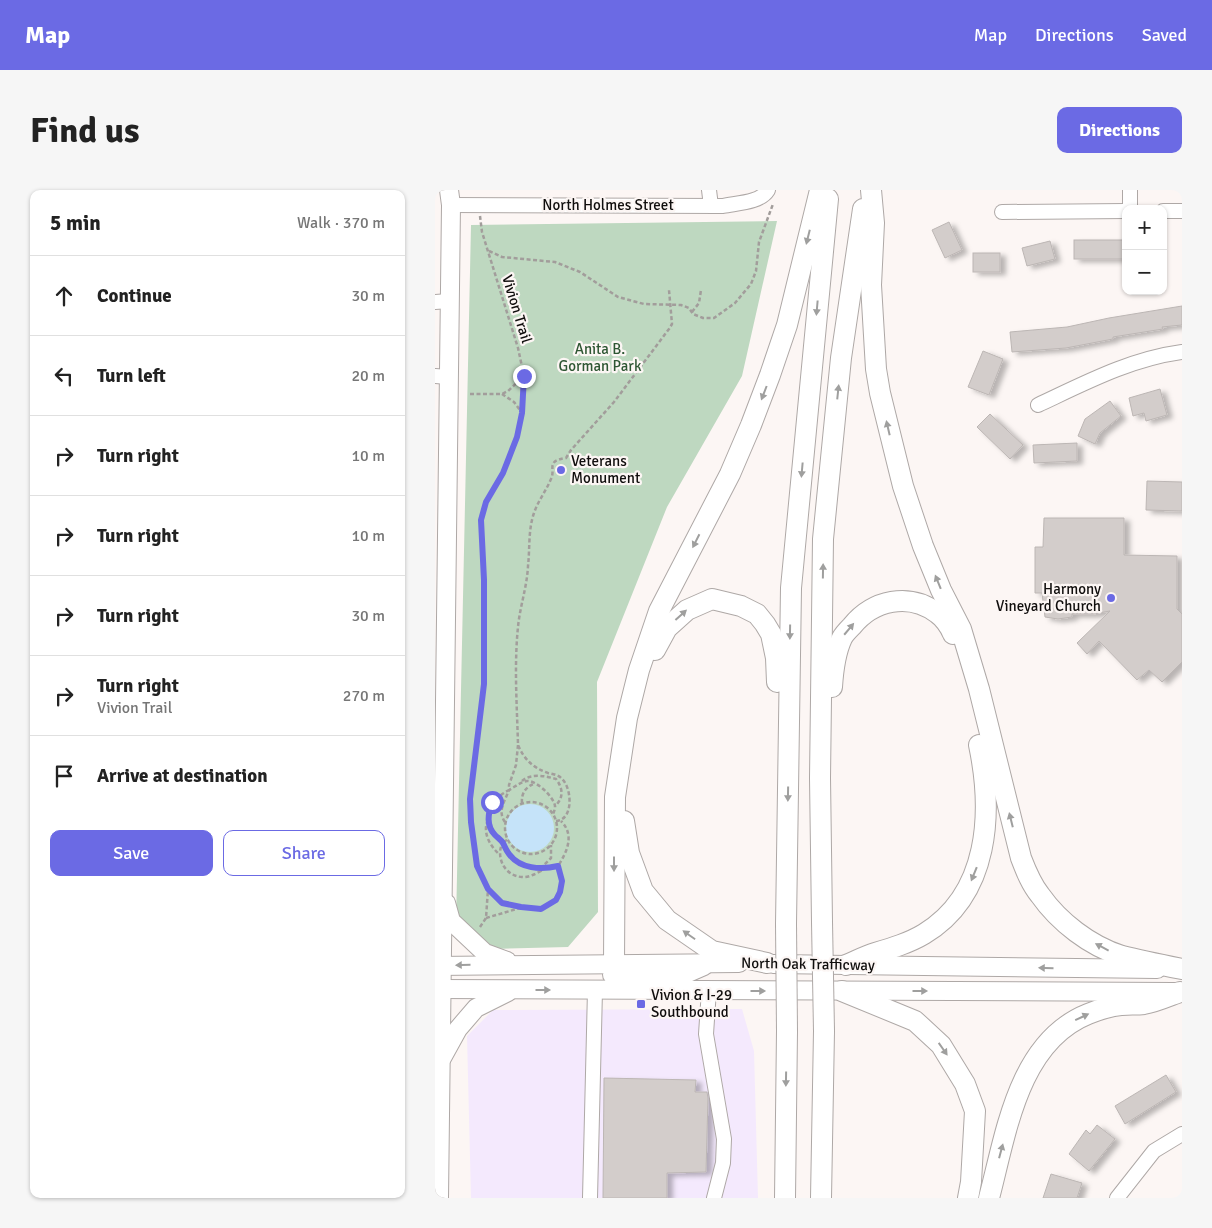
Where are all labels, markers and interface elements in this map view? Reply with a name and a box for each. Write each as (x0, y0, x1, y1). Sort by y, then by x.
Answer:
text: Map (25, 20, 70, 50)
text: Map (974, 24, 1007, 46)
text: Directions (1035, 24, 1114, 46)
text: Saved (1142, 24, 1187, 46)
button: Directions (1057, 107, 1182, 153)
text: Find us (30, 109, 140, 152)
street label: North Holmes Street (542, 196, 674, 214)
map controls (1122, 205, 1167, 295)
button: + (1122, 205, 1167, 250)
text: 5 min (50, 210, 101, 236)
text: Walk · 370 m (297, 213, 385, 233)
one-way arrow (804, 230, 812, 245)
button: − (1122, 250, 1167, 295)
street label: Vivion Trail (498, 273, 536, 345)
icon: ahead (50, 282, 78, 310)
text: Continue (97, 284, 172, 308)
text: 30 m (351, 286, 385, 306)
one-way arrow (813, 300, 821, 316)
park label: Anita B. Gorman Park (559, 340, 642, 375)
icon: left (50, 362, 78, 390)
text: Turn left (97, 364, 166, 388)
route end (513, 365, 536, 388)
text: 20 m (351, 366, 385, 386)
one-way arrow (834, 384, 842, 400)
one-way arrow (759, 386, 767, 401)
one-way arrow (884, 420, 892, 435)
icon: right (50, 442, 78, 470)
text: Turn right (97, 444, 179, 468)
text: 10 m (351, 446, 385, 466)
place label: Veterans Monument (571, 452, 640, 487)
one-way arrow (798, 462, 806, 478)
marker: Veterans Monument (555, 464, 567, 476)
icon: right (50, 522, 78, 550)
text: Turn right (97, 524, 179, 548)
text: 10 m (351, 526, 385, 546)
one-way arrow (692, 534, 700, 548)
one-way arrow (819, 563, 827, 579)
one-way arrow (934, 574, 942, 589)
place label: Harmony Vineyard Church (996, 580, 1101, 615)
marker: Harmony Vineyard Church (1105, 592, 1117, 604)
icon: right (50, 602, 78, 630)
text: Turn right (97, 604, 179, 628)
text: 30 m (351, 606, 385, 626)
one-way arrow (674, 610, 687, 621)
one-way arrow (844, 623, 855, 636)
one-way arrow (786, 624, 794, 640)
text: Turn right (97, 674, 179, 698)
icon: right (50, 682, 78, 710)
text: 270 m (343, 686, 385, 706)
text: Vivion Trail (97, 698, 172, 718)
icon: arrive (50, 762, 78, 790)
text: Arrive at destination (97, 764, 268, 788)
one-way arrow (784, 787, 792, 803)
route start (481, 791, 504, 814)
one-way arrow (1007, 813, 1015, 828)
button: Save (50, 830, 213, 876)
button: Share (223, 830, 385, 876)
one-way arrow (610, 856, 618, 872)
one-way arrow (970, 867, 978, 881)
one-way arrow (682, 930, 696, 940)
one-way arrow (1094, 943, 1109, 951)
street label: North Oak Trafficway (741, 954, 875, 974)
one-way arrow (455, 961, 471, 969)
one-way arrow (1038, 964, 1054, 972)
one-way arrow (535, 986, 551, 994)
place label: Vivion & I-29 Southbound (651, 986, 732, 1021)
one-way arrow (750, 987, 766, 995)
one-way arrow (912, 987, 928, 995)
marker: Vivion & I-29 Southbound (635, 998, 647, 1010)
one-way arrow (1075, 1012, 1089, 1020)
one-way arrow (938, 1043, 948, 1056)
one-way arrow (782, 1072, 790, 1088)
one-way arrow (998, 1143, 1006, 1158)

